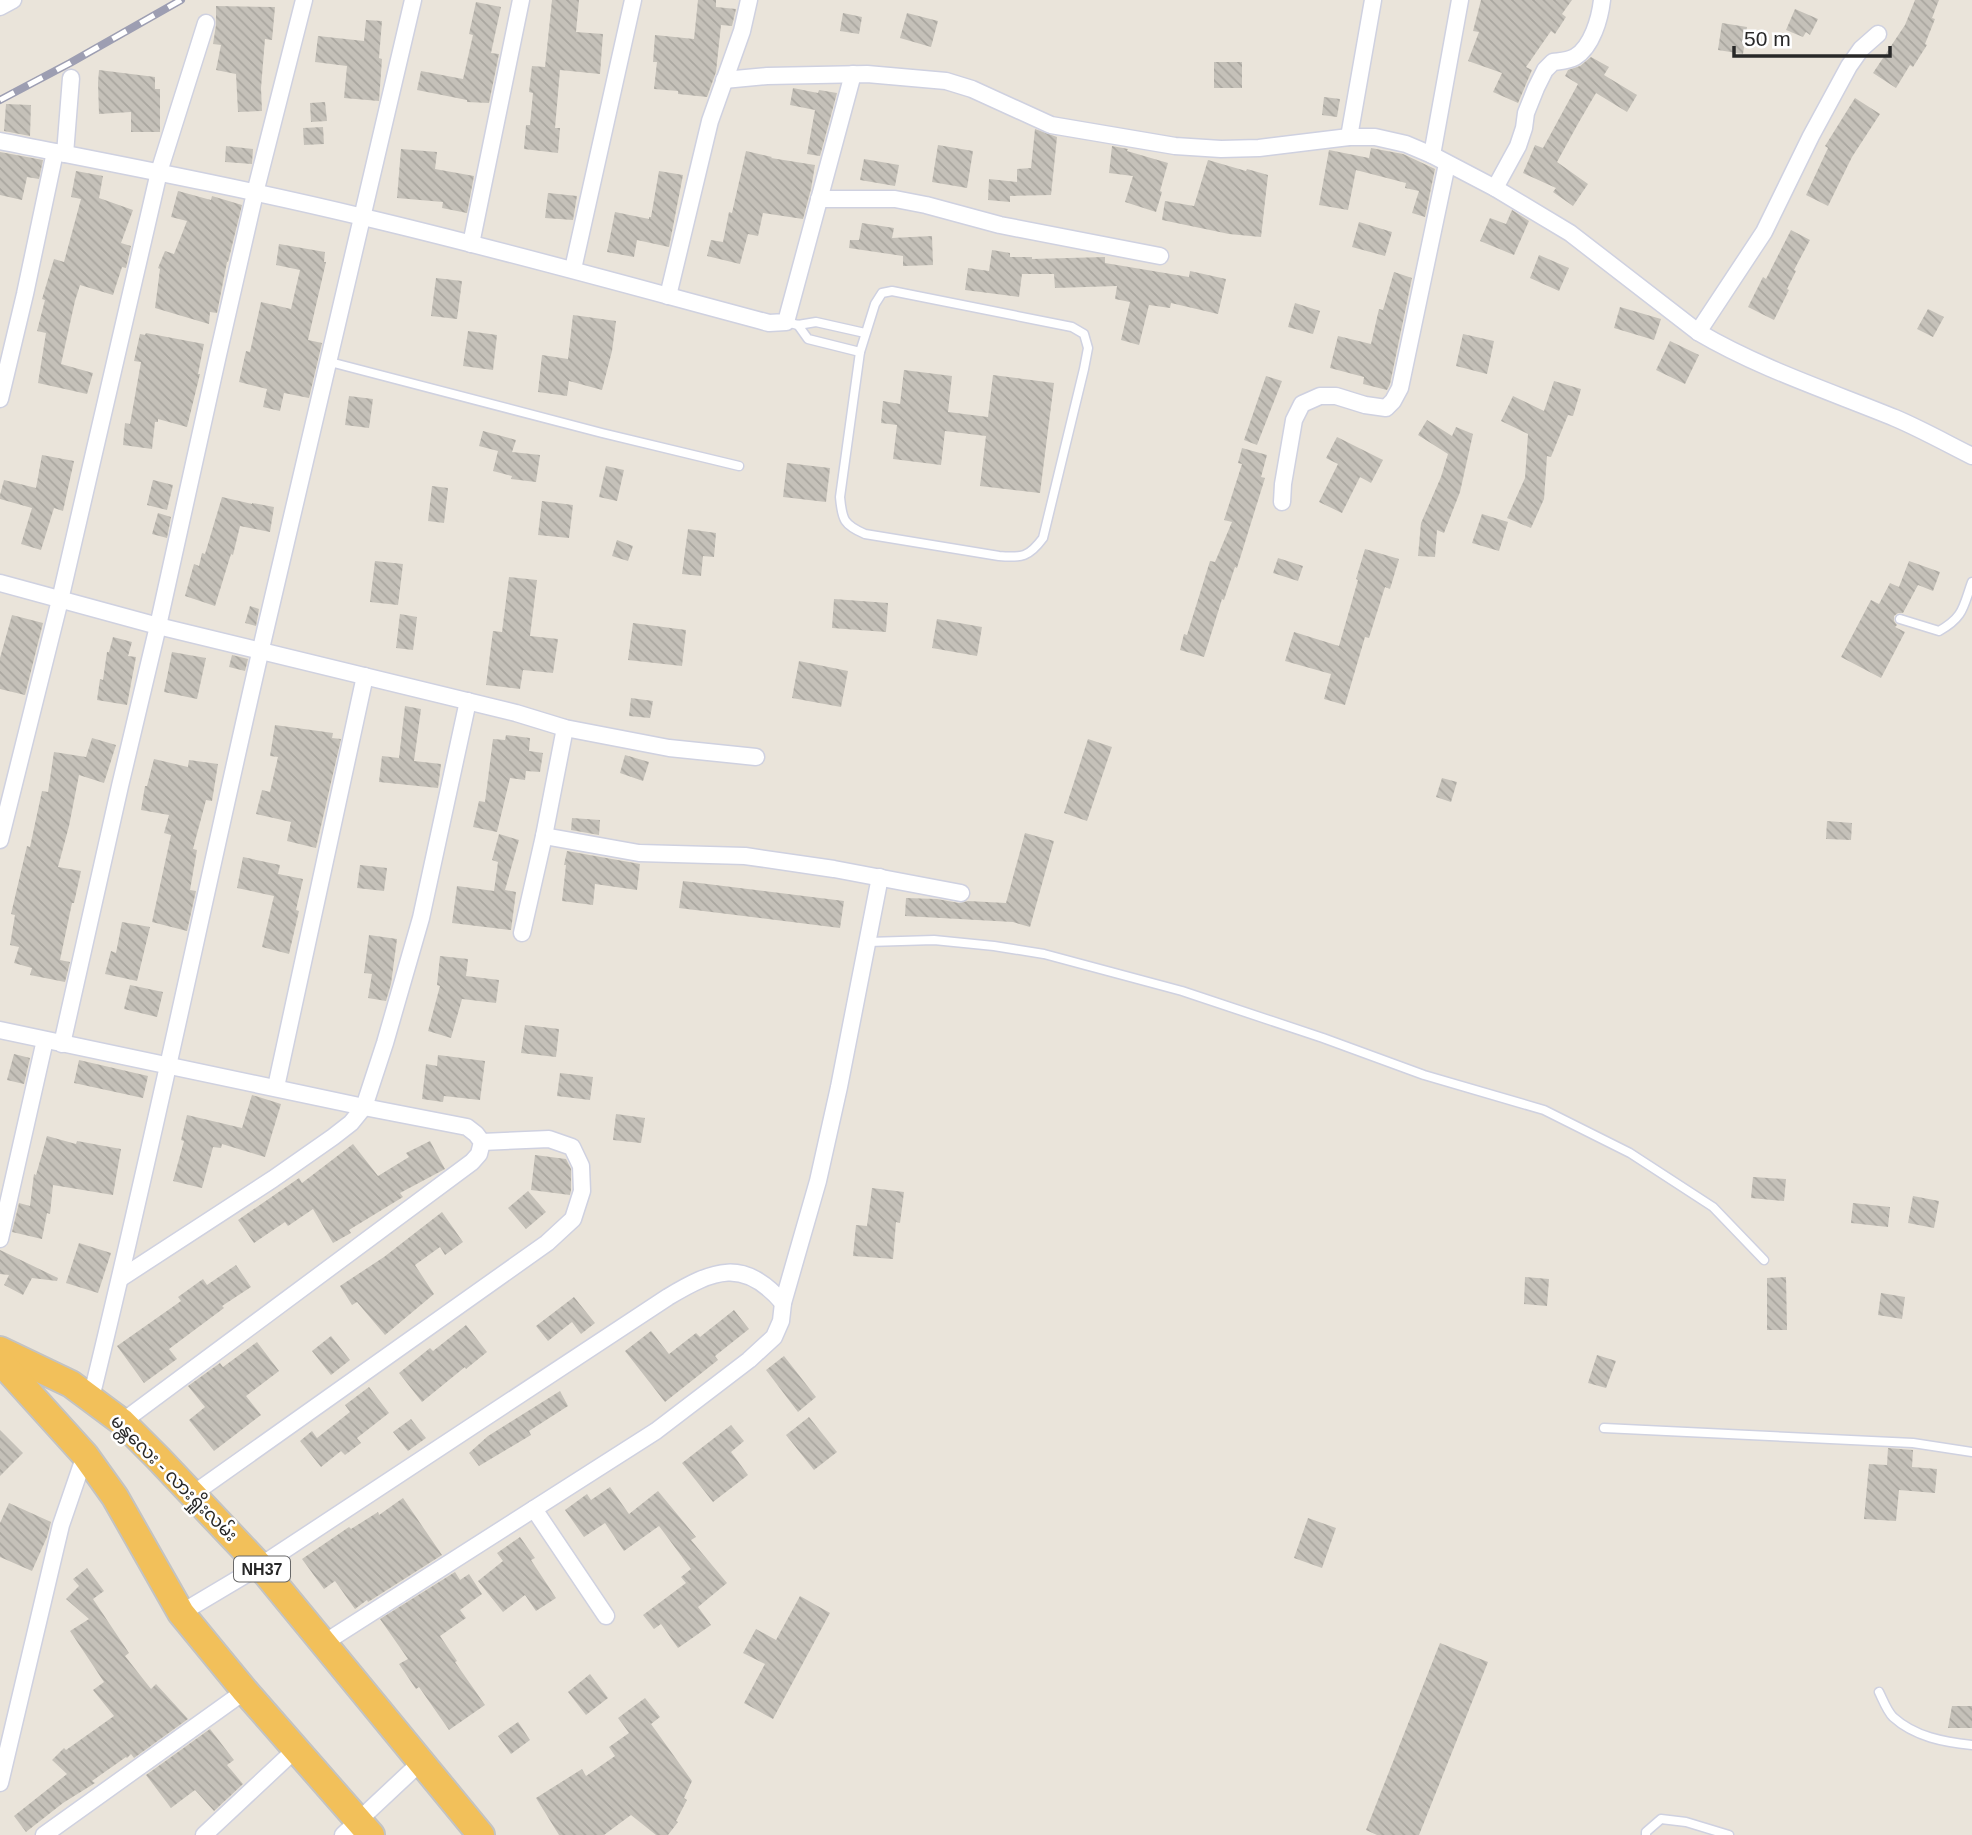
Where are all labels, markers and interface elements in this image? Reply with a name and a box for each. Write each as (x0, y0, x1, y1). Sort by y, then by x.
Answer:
scale bar (1734, 14, 1890, 58)
text: 50 m (1744, 27, 1791, 50)
street label: မန္တလေး - လားရှိုးလမ်း (103, 1408, 244, 1549)
road number: NH37 (234, 1556, 290, 1582)

